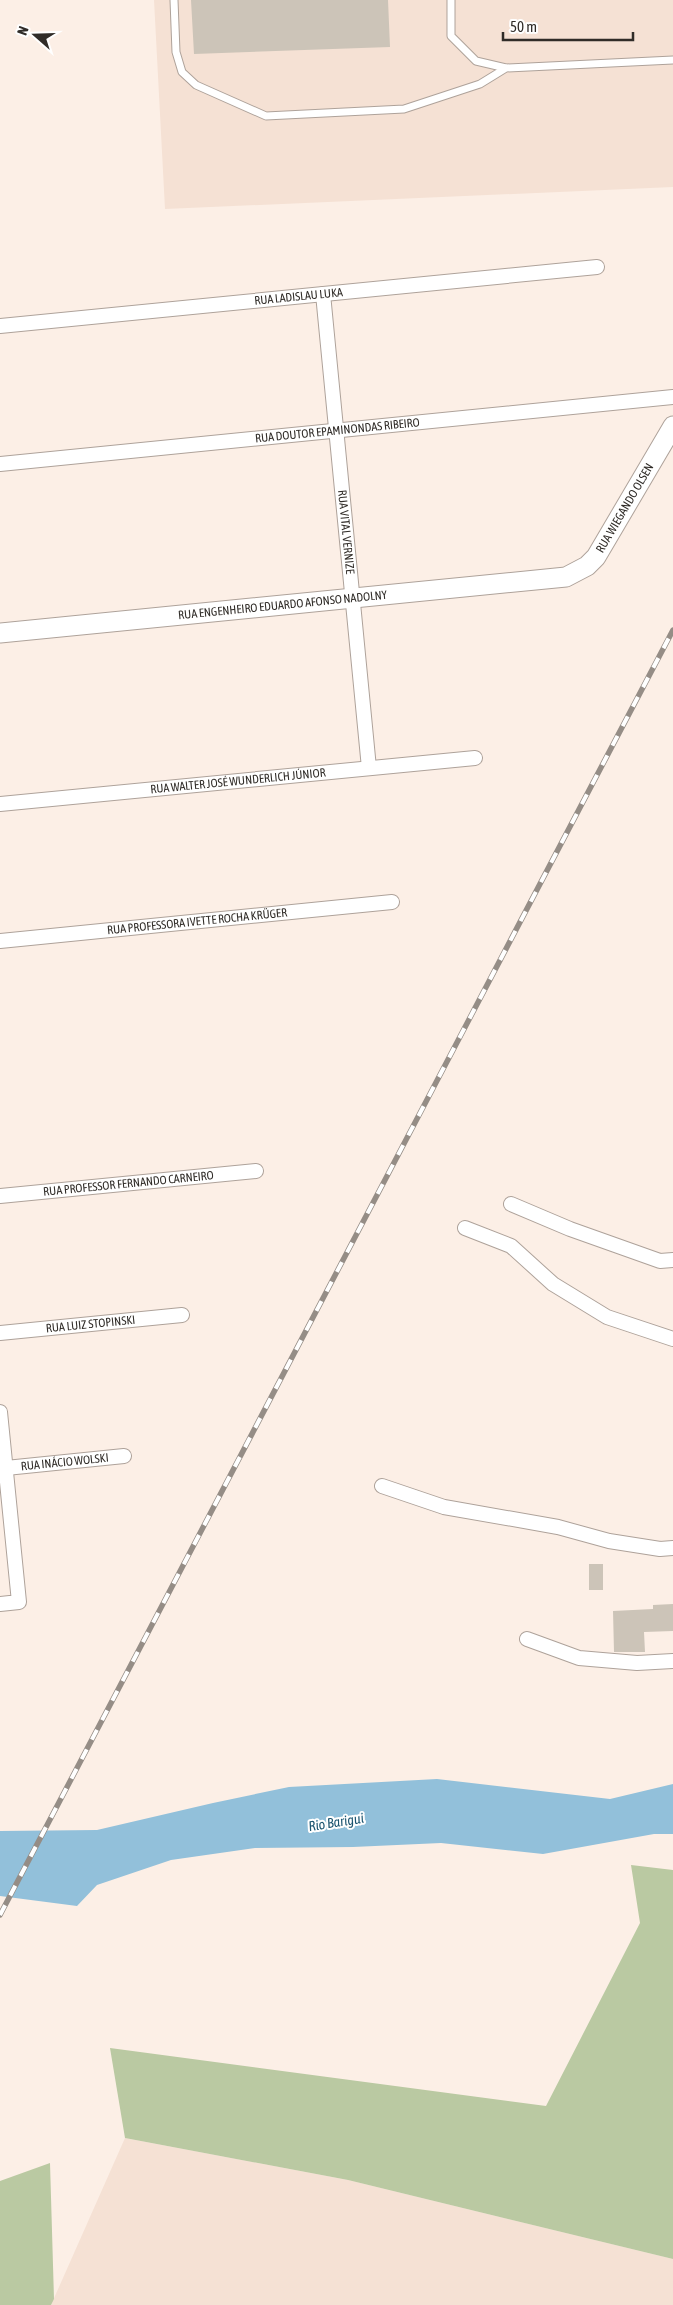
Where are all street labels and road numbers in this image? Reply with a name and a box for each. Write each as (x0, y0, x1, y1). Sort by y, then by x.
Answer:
street label: RUA LADISLAU LUKA (254, 285, 344, 308)
street label: RUA DOUTOR EPAMINONDAS RIBEIRO (254, 415, 420, 446)
street label: RUA WIEGANDO OLSEN (593, 461, 656, 555)
street label: RUA VITAL VERNIZE (335, 489, 357, 575)
street label: RUA ENGENHEIRO EDUARDO AFONSO NADOLNY (178, 588, 388, 622)
street label: RUA WALTER JOSÉ WUNDERLICH JÚNIOR (150, 766, 326, 796)
street label: RUA PROFESSORA IVETTE ROCHA KRÜGER (106, 905, 288, 937)
street label: RUA PROFESSOR FERNANDO CARNEIRO (43, 1168, 214, 1199)
street label: RUA LUIZ STOPINSKI (45, 1313, 136, 1335)
street label: RUA INÁCIO WOLSKI (20, 1451, 109, 1473)

